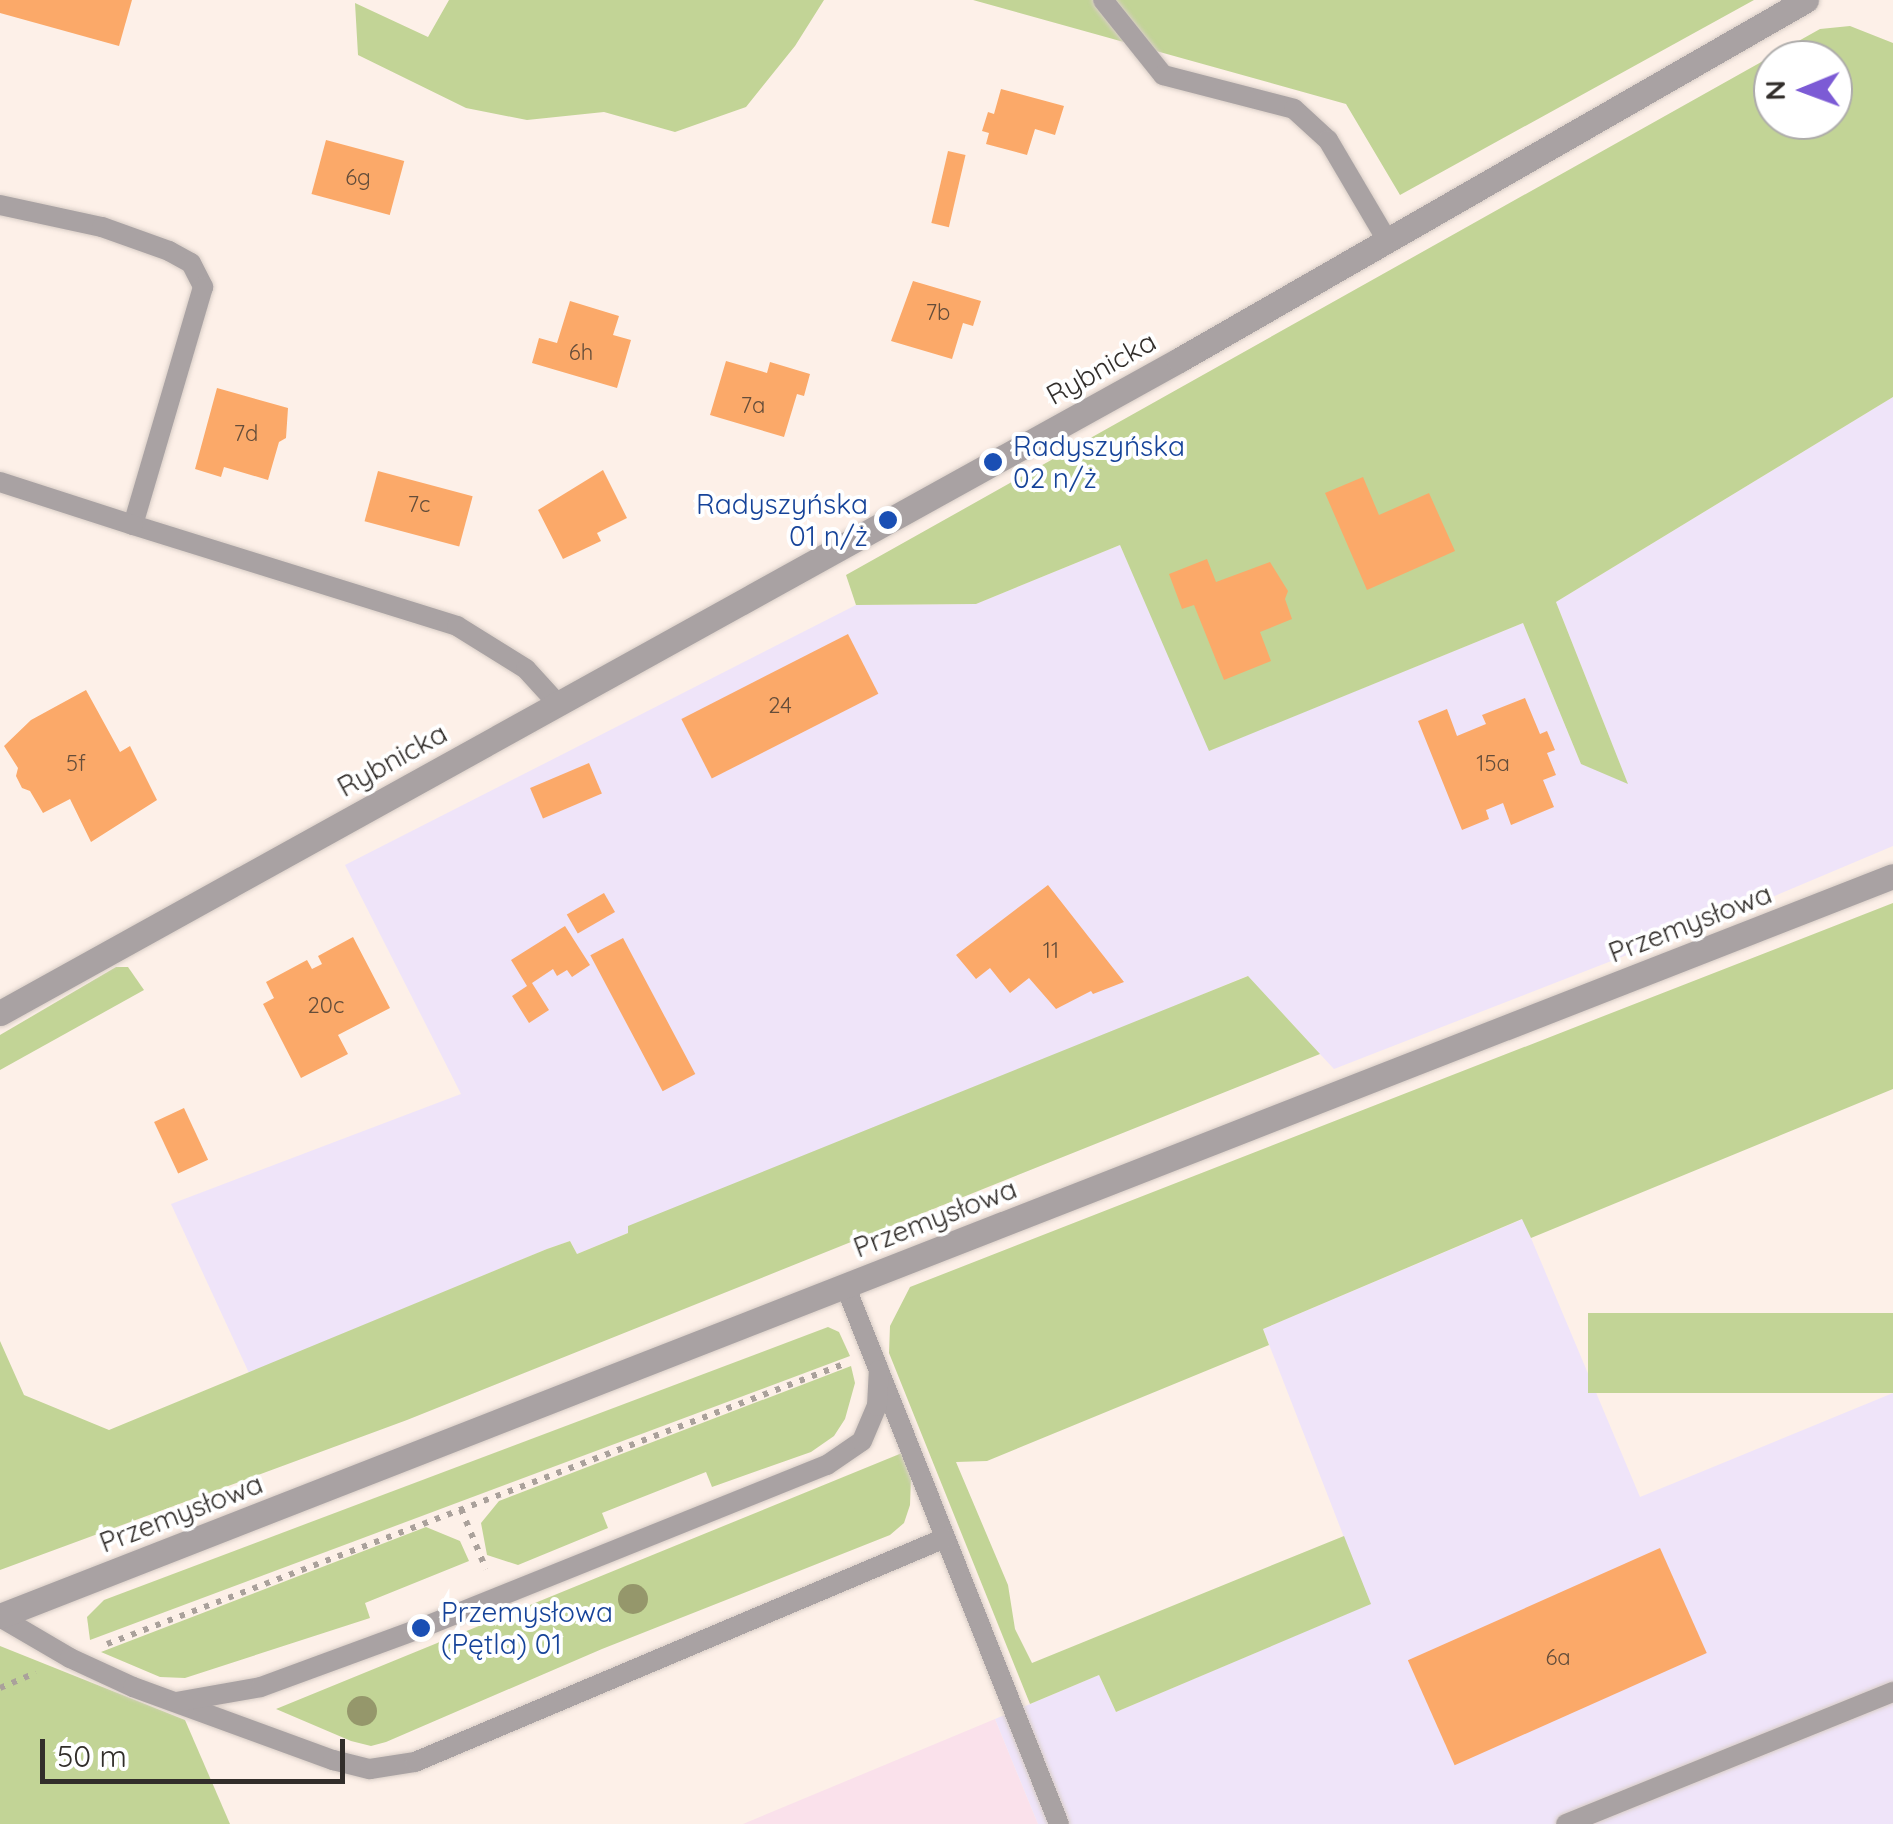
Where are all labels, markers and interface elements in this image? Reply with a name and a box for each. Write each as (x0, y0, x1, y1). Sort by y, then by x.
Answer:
north arrow (1753, 40, 1853, 140)
text: N (1757, 80, 1792, 101)
house number: 6g (345, 165, 371, 191)
house number: 7b (926, 300, 950, 326)
street label: Rybnicka (1040, 324, 1162, 412)
house number: 6h (569, 340, 593, 366)
house number: 7a (741, 393, 765, 419)
house number: 7d (234, 421, 258, 447)
place label: Radyszyńska 02 n/ż (1013, 429, 1185, 495)
marker: Radyszyńska 02 n/ż (982, 451, 1004, 473)
place label: Radyszyńska 01 n/ż (696, 487, 868, 553)
house number: 7c (408, 492, 430, 518)
marker: Radyszyńska 01 n/ż (877, 509, 899, 531)
house number: 24 (768, 693, 792, 719)
street label: Rybnicka (331, 716, 453, 804)
house number: 5f (66, 751, 86, 777)
house number: 15a (1476, 751, 1510, 777)
street label: Przemysłowa (1604, 876, 1776, 970)
house number: 11 (1043, 938, 1059, 964)
house number: 20c (308, 993, 344, 1019)
street label: Przemysłowa (849, 1171, 1021, 1265)
street label: Przemysłowa (95, 1466, 267, 1560)
place label: Przemysłowa (Pętla) 01 (441, 1595, 613, 1661)
marker: Przemysłowa (Pętla) 01 (410, 1617, 432, 1639)
house number: 6a (1545, 1645, 1571, 1671)
scale bar (45, 1719, 350, 1781)
text: 50 m (57, 1737, 127, 1775)

